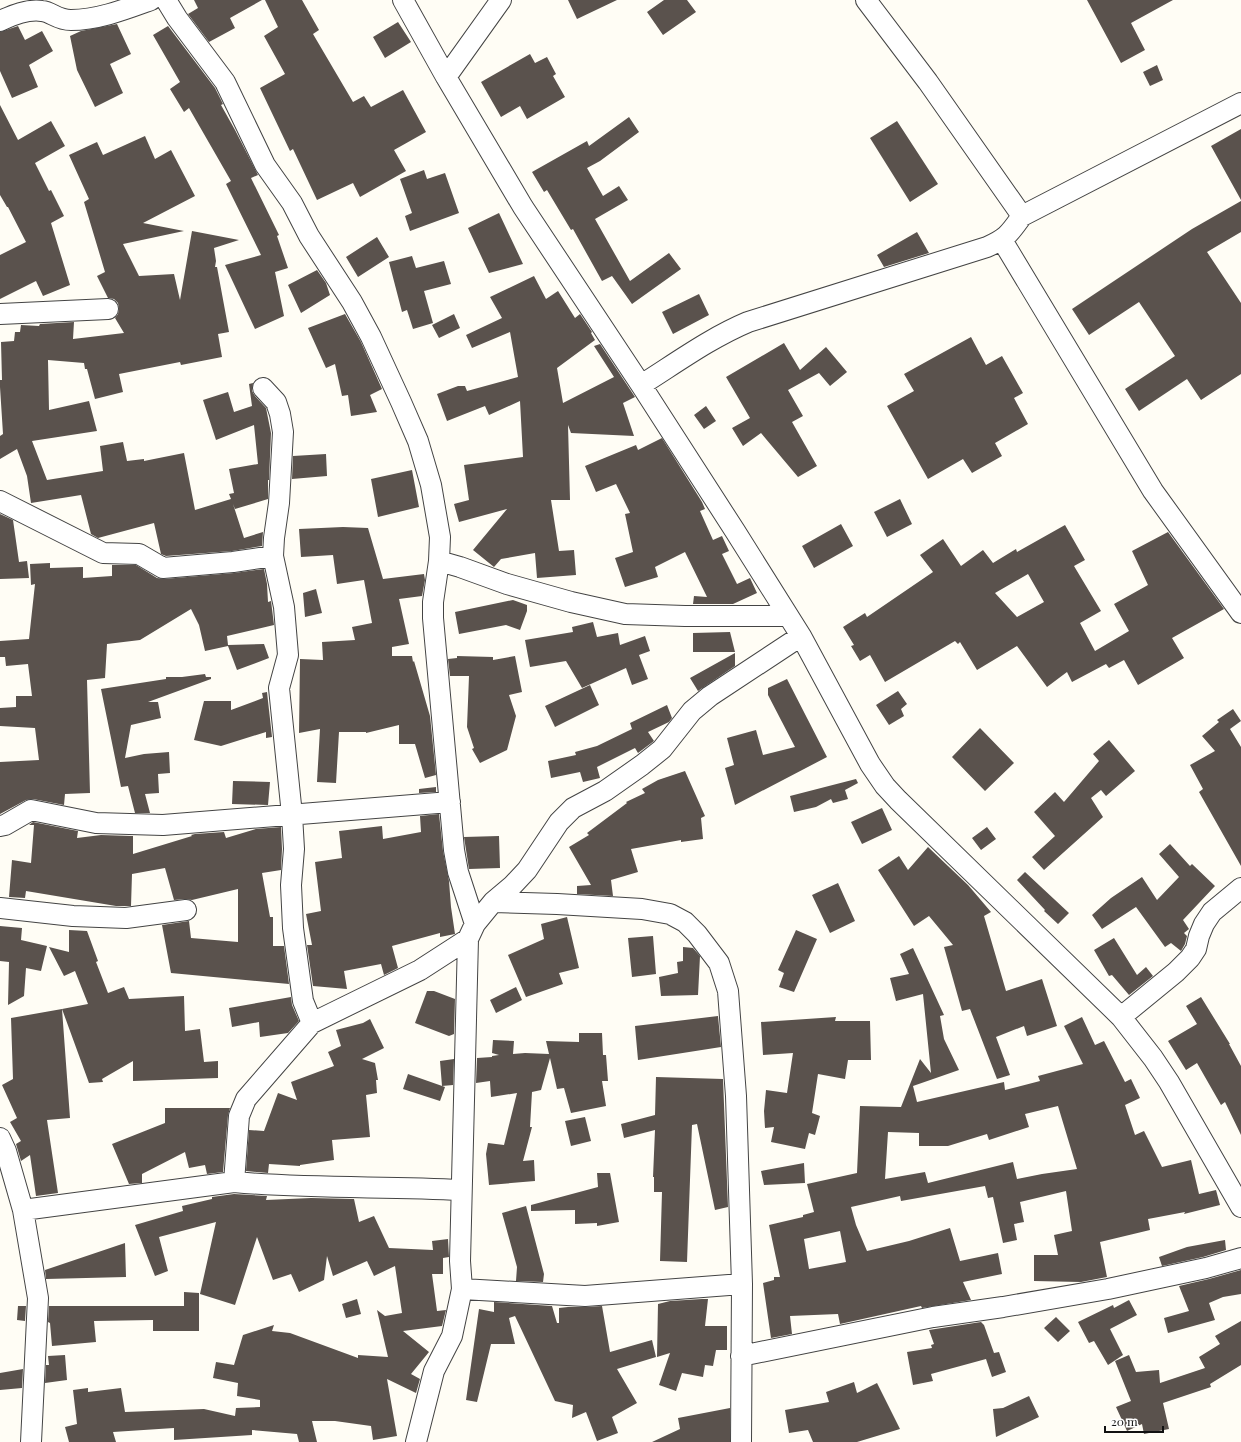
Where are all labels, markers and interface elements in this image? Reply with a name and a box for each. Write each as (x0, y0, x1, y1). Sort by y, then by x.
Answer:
scale bar (1105, 1408, 1163, 1434)
text: 20 m (1111, 1413, 1138, 1429)

